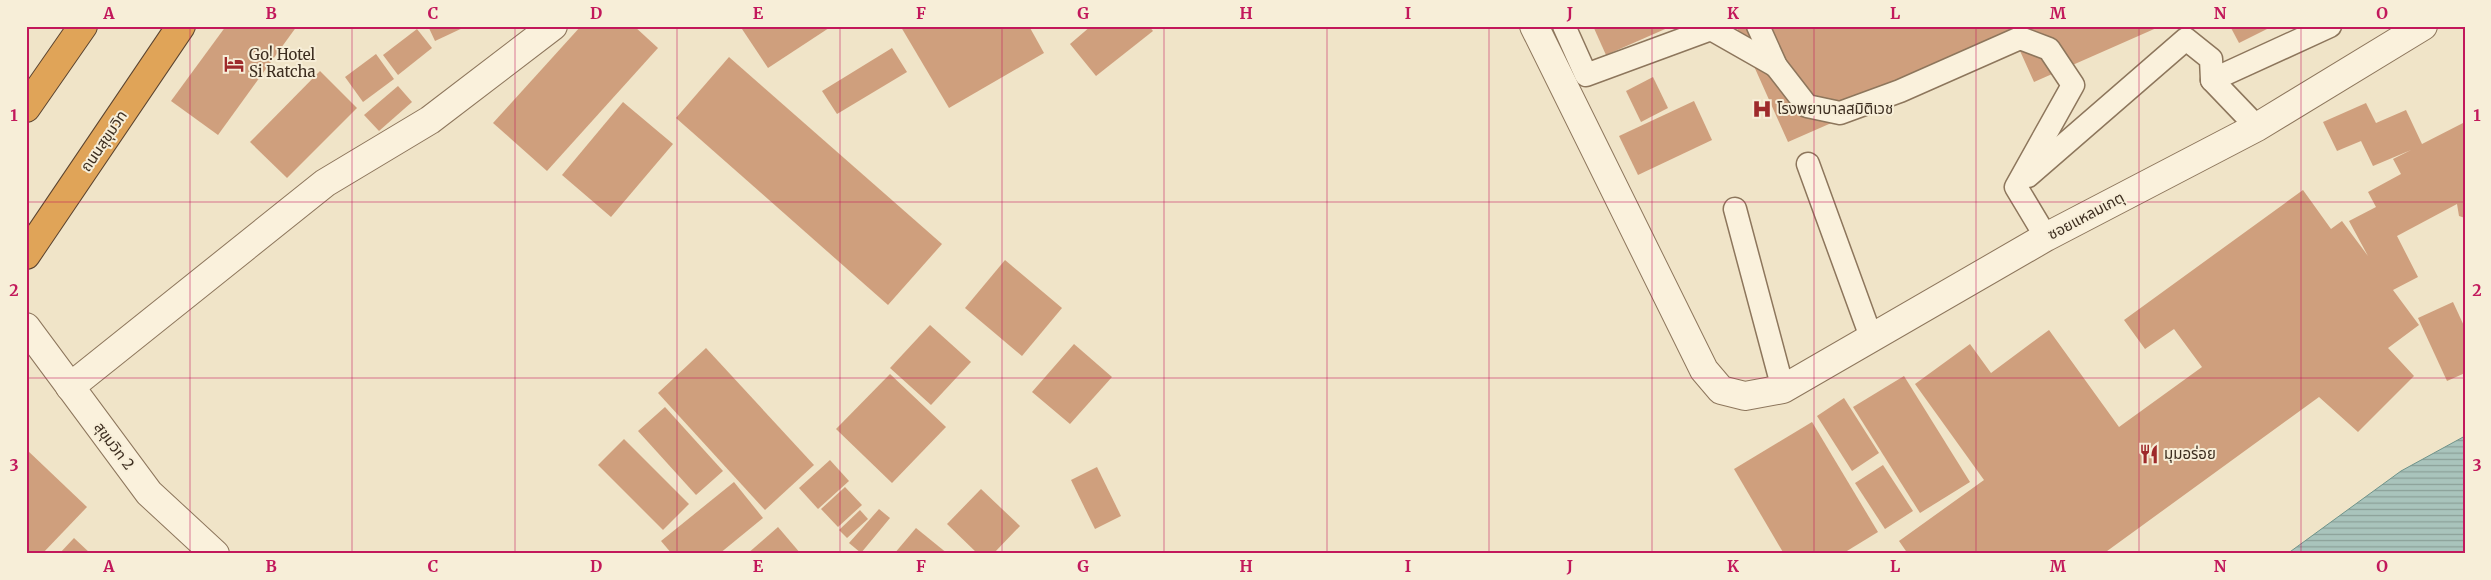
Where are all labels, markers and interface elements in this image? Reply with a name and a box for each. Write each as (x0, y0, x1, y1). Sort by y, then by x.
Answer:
text: A (102, 3, 115, 23)
text: B (265, 3, 277, 23)
text: C (428, 3, 438, 23)
text: D (590, 3, 602, 23)
text: E (753, 3, 764, 23)
text: F (916, 3, 926, 23)
text: G (1077, 3, 1089, 23)
text: H (1239, 3, 1253, 23)
text: I (1405, 3, 1411, 23)
text: J (1566, 3, 1573, 23)
text: K (1727, 3, 1739, 23)
text: L (1890, 3, 1900, 23)
text: M (2050, 3, 2067, 23)
text: N (2214, 3, 2227, 23)
text: O (2376, 3, 2388, 23)
place label: Go! Hotel Si Ratcha (249, 45, 316, 81)
hotel icon: Go! Hotel Si Ratcha (223, 53, 245, 75)
hospital icon: โรงพยาบาลสมิติเวช (1751, 98, 1773, 120)
place label: โรงพยาบาลสมิติเวช (1777, 99, 1893, 118)
text: 1 (10, 105, 18, 125)
text: 1 (2473, 105, 2481, 125)
street label: ถนนสุขุมวิท (76, 106, 131, 175)
street label: ซอยแหลมเกตุ (2044, 187, 2127, 244)
text: 2 (9, 280, 19, 300)
text: 2 (2472, 280, 2482, 300)
street label: สุขุมวิท 2 (90, 418, 139, 473)
restaurant icon: มุมอร่อย (2138, 443, 2160, 465)
place label: มุมอร่อย (2164, 444, 2216, 463)
text: 3 (9, 455, 19, 475)
text: 3 (2472, 455, 2482, 475)
text: A (102, 556, 115, 576)
text: B (265, 556, 277, 576)
text: C (428, 556, 438, 576)
text: D (590, 556, 602, 576)
text: E (753, 556, 764, 576)
text: F (916, 556, 926, 576)
text: G (1077, 556, 1089, 576)
text: H (1239, 556, 1253, 576)
text: I (1405, 556, 1411, 576)
text: J (1566, 556, 1573, 576)
text: K (1727, 556, 1739, 576)
text: L (1890, 556, 1900, 576)
text: M (2050, 556, 2067, 576)
text: N (2214, 556, 2227, 576)
text: O (2376, 556, 2388, 576)

